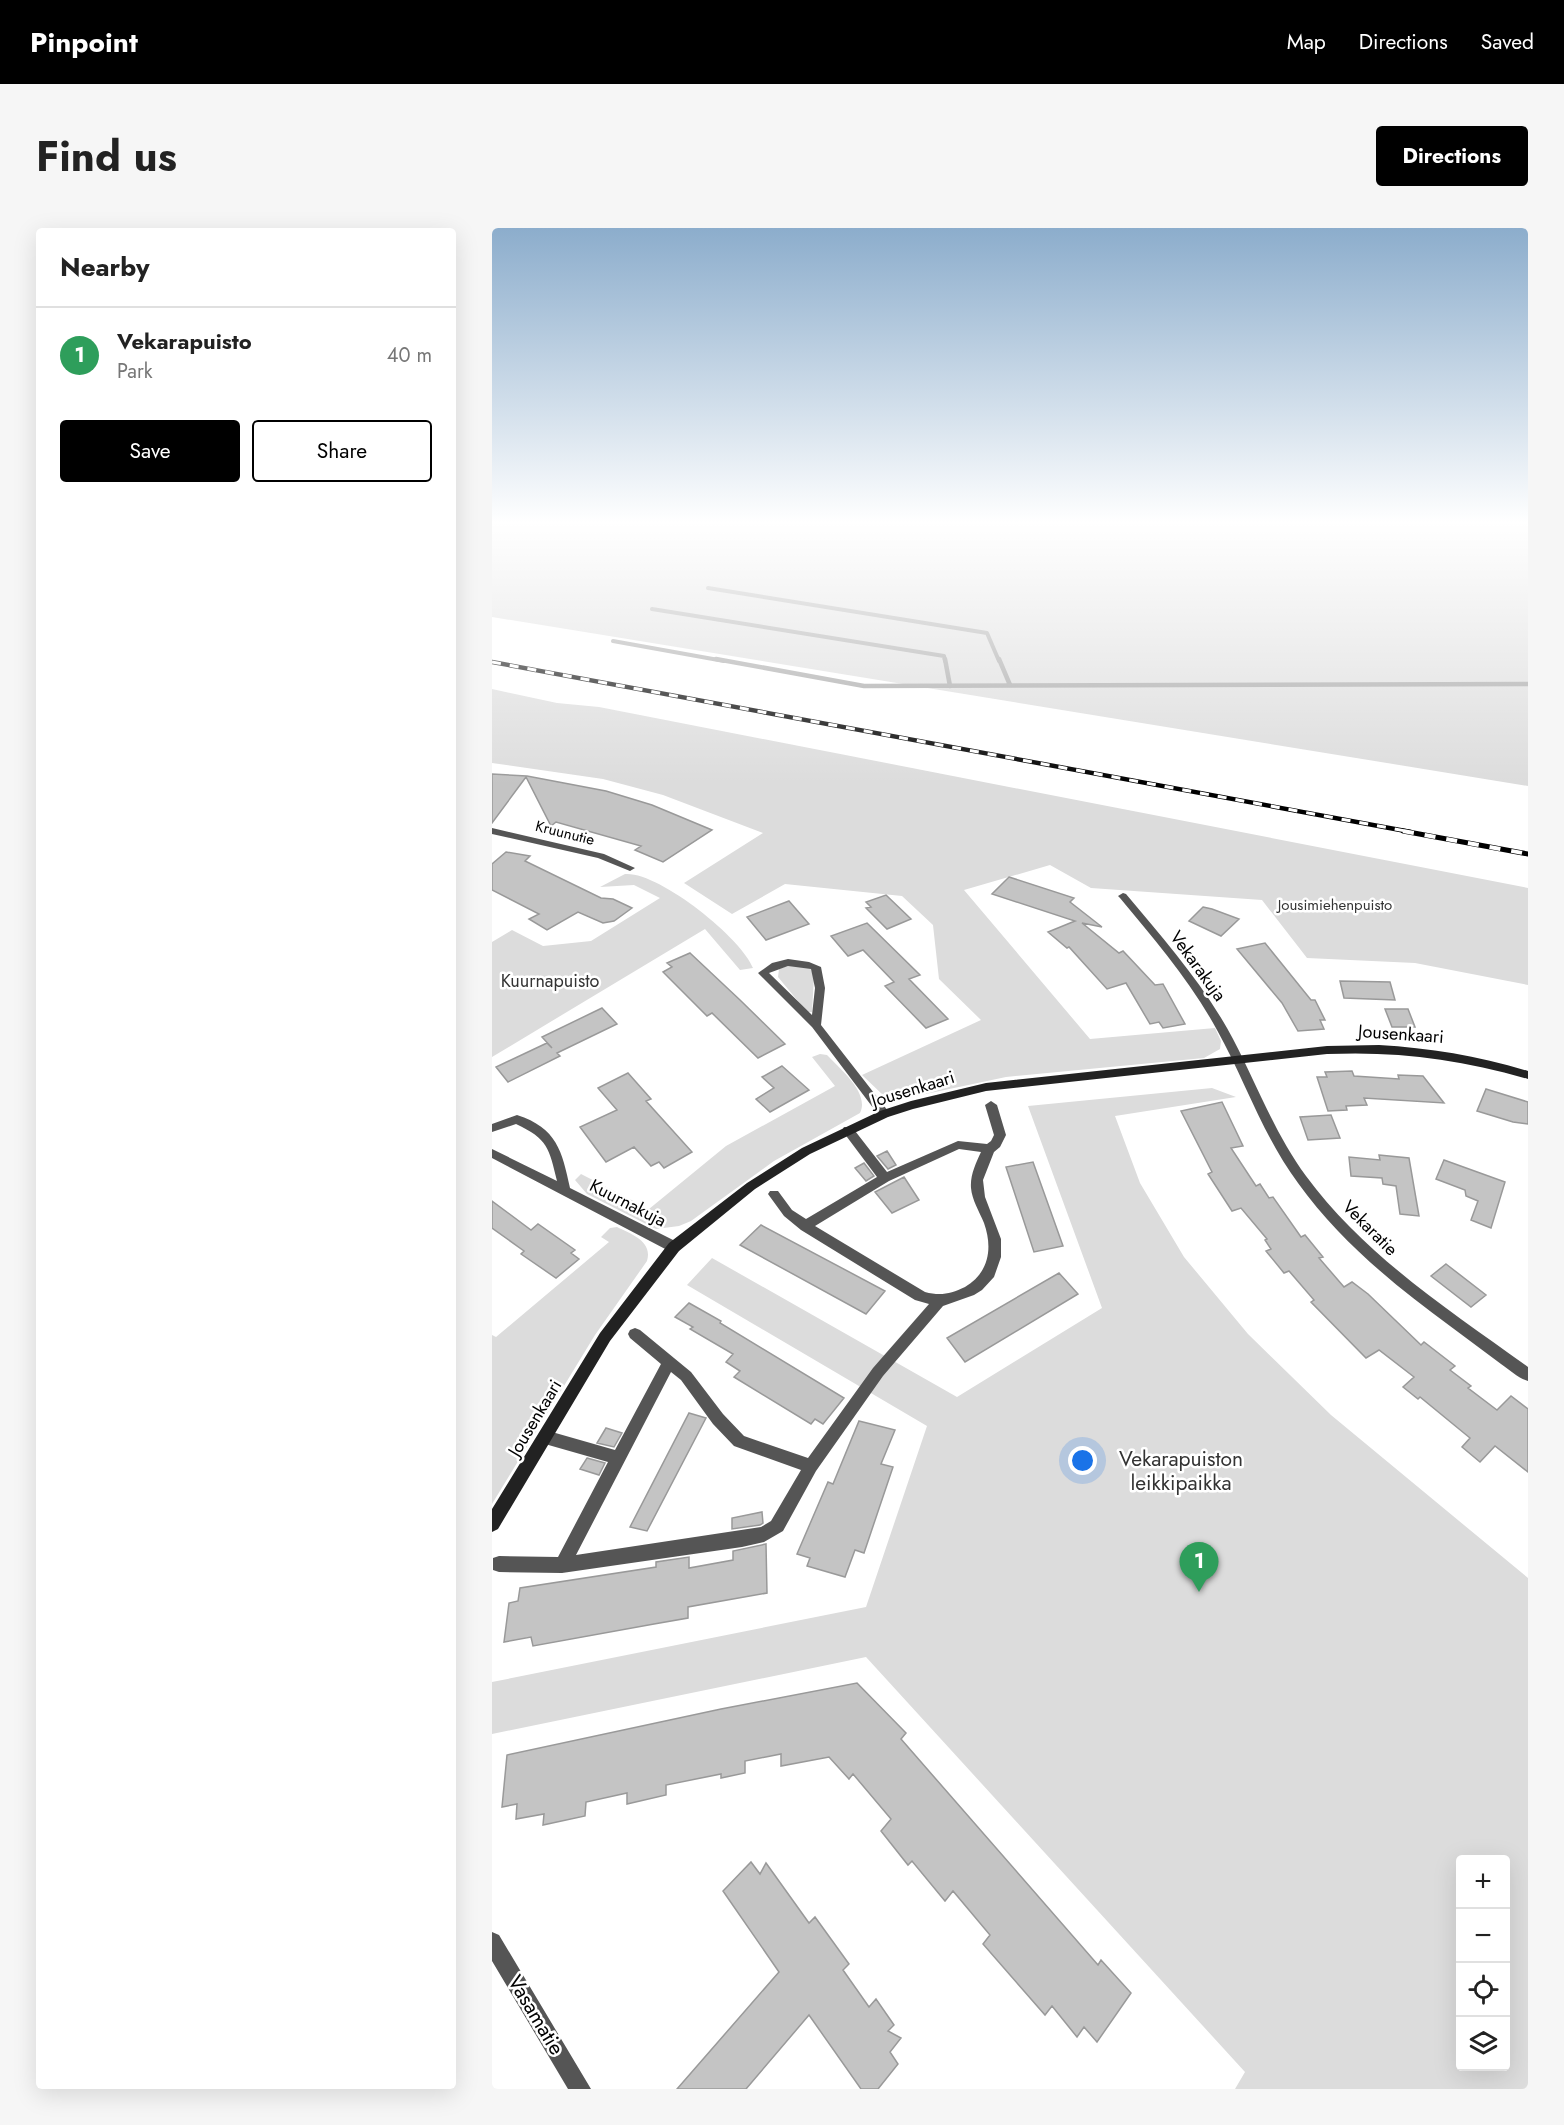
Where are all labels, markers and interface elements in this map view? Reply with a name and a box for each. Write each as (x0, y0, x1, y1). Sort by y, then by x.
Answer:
text: Pinpoint (30, 22, 138, 63)
text: Map (1287, 27, 1326, 57)
text: Directions (1359, 27, 1448, 57)
text: Saved (1481, 27, 1534, 57)
text: Find us (36, 126, 177, 187)
button: Directions (1376, 126, 1528, 186)
text: Nearby (60, 248, 149, 286)
text: Vekarapuisto (117, 325, 252, 357)
text: 1 (74, 341, 85, 370)
text: 40 m (387, 341, 432, 370)
text: Park (117, 357, 153, 386)
button: Save (60, 420, 240, 482)
button: Share (252, 420, 432, 482)
street label: Kruunutie (533, 815, 597, 851)
park label: Jousimiehenpuisto (1276, 894, 1392, 916)
street label: Vekarakuja (1164, 925, 1232, 1007)
park label: Kuurnapuisto (501, 968, 599, 994)
street label: Jousenkaari (1355, 1018, 1445, 1050)
street label: Jousenkaari (866, 1064, 958, 1115)
street label: Kuurnakuja (585, 1173, 671, 1233)
street label: Vekaratie (1336, 1194, 1404, 1262)
street label: Jousenkaari (501, 1375, 568, 1463)
park label: Vekarapuiston leikkipaikka (1119, 1444, 1243, 1498)
your location (1068, 1446, 1097, 1475)
pin: 1 (1180, 1542, 1218, 1592)
map controls (1456, 1855, 1510, 2071)
button: + (1456, 1855, 1510, 1909)
button: − (1456, 1909, 1510, 1963)
button: locate (1456, 1963, 1510, 2017)
street label: Vasamatie (500, 1969, 572, 2061)
button: layers (1456, 2017, 1510, 2071)

